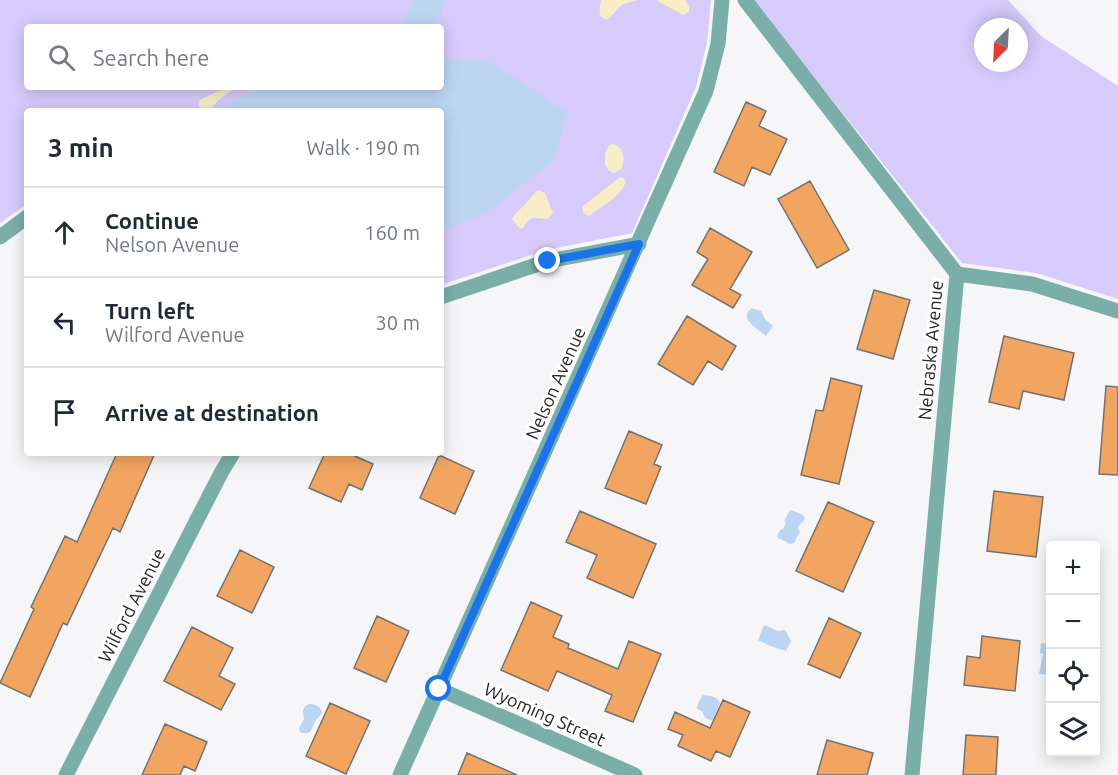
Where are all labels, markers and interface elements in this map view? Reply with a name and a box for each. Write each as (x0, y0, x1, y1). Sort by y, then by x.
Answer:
north arrow (974, 18, 1028, 72)
search box (24, 24, 444, 90)
icon: search (45, 41, 78, 74)
text: Search here (93, 45, 209, 70)
text: 3 min (48, 133, 114, 162)
text: Walk · 190 m (307, 136, 420, 159)
text: Continue (105, 208, 199, 233)
icon: ahead (48, 216, 81, 249)
text: 160 m (364, 221, 420, 244)
text: Nelson Avenue (105, 233, 239, 256)
route end (534, 247, 560, 273)
street label: Nebraska Avenue (914, 279, 946, 421)
text: Turn left (105, 298, 195, 323)
icon: left (48, 306, 81, 339)
text: 30 m (376, 311, 420, 334)
text: Wilford Avenue (105, 323, 245, 346)
street label: Nelson Avenue (521, 324, 589, 442)
icon: arrive (48, 396, 81, 429)
text: Arrive at destination (105, 400, 319, 425)
map controls (1046, 541, 1100, 757)
button: + (1046, 541, 1100, 595)
street label: Wilford Avenue (94, 545, 168, 665)
button: − (1046, 595, 1100, 649)
button: locate (1046, 649, 1100, 703)
route start (425, 675, 451, 701)
street label: Wyoming Street (481, 678, 609, 750)
button: layers (1046, 703, 1100, 757)

